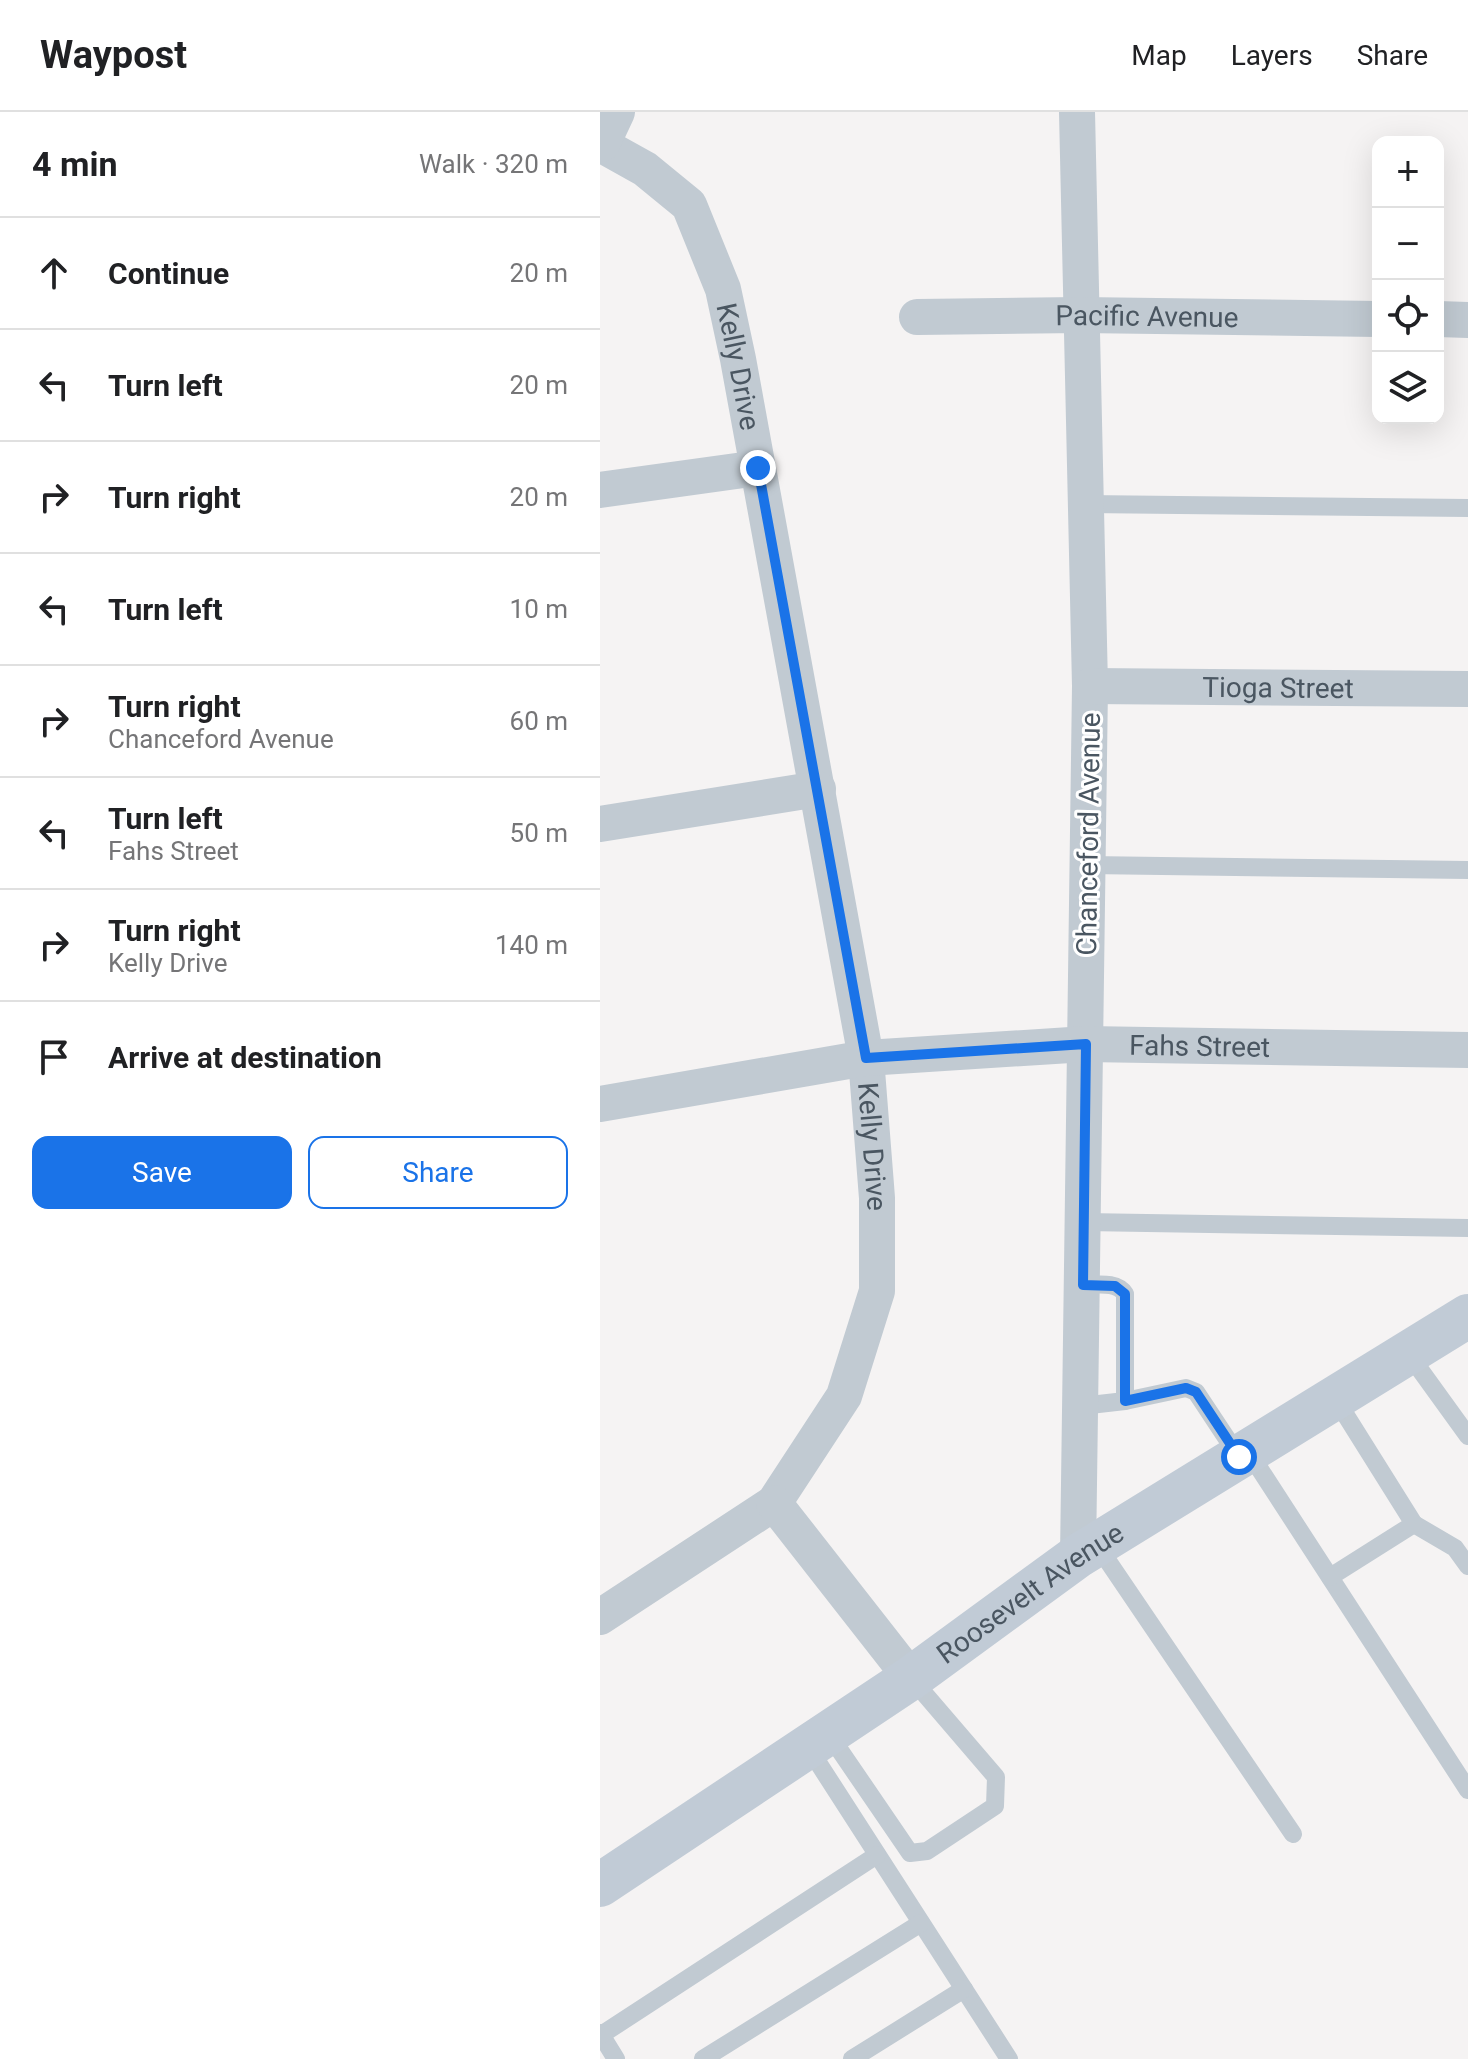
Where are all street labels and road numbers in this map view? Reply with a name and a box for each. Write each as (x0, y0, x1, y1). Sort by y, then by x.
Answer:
street label: Pacific Avenue (1055, 299, 1239, 334)
street label: Kelly Drive (709, 300, 767, 433)
street label: Tioga Street (1202, 671, 1354, 705)
street label: Chanceford Avenue (1070, 712, 1107, 956)
street label: Fahs Street (1129, 1029, 1270, 1064)
street label: Kelly Drive (851, 1081, 893, 1211)
street label: Roosevelt Avenue (931, 1516, 1130, 1671)

